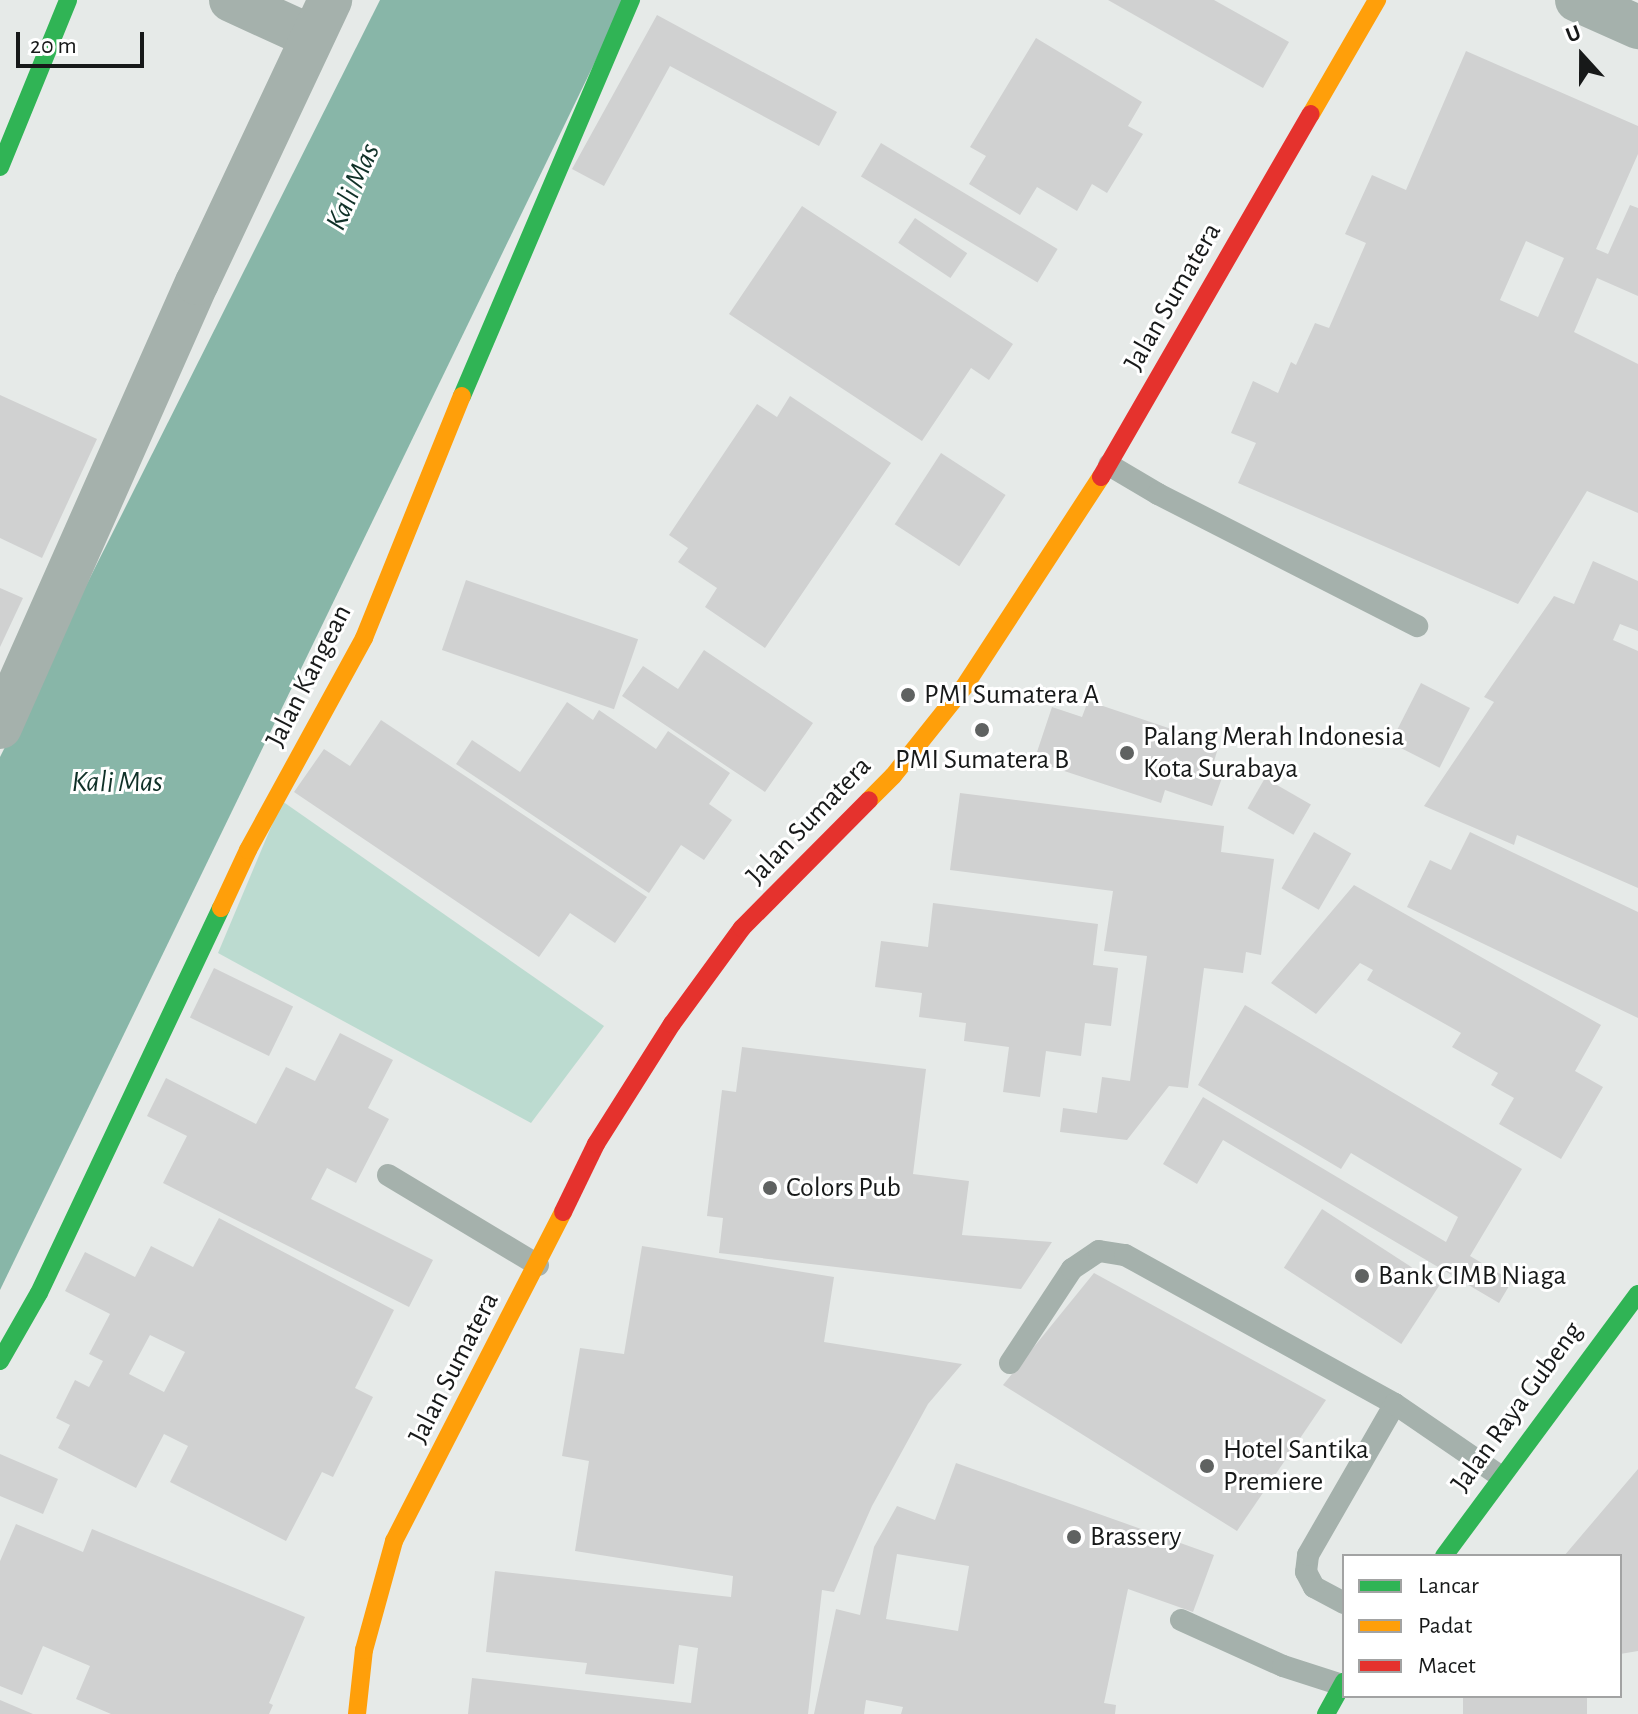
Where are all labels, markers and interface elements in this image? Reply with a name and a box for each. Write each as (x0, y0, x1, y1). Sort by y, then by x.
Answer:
scale bar (20, 16, 148, 66)
north arrow (1542, 16, 1622, 96)
text: U (1563, 21, 1584, 46)
text: 20 m (30, 34, 77, 58)
water label: Kali Mas (318, 138, 388, 236)
street label: Jalan Sumatera (1117, 217, 1229, 377)
street label: Jalan Kangean (259, 599, 359, 753)
place label: PMI Sumatera A (924, 678, 1099, 712)
marker: PMI Sumatera A (899, 686, 917, 704)
place label: Palang Merah Indonesia Kota Surabaya (1143, 720, 1404, 786)
marker: PMI Sumatera B (973, 721, 991, 739)
place label: PMI Sumatera B (895, 743, 1069, 777)
marker: Palang Merah Indonesia Kota Surabaya (1118, 744, 1136, 762)
street label: Jalan Sumatera (739, 750, 879, 892)
water label: Kali Mas (71, 764, 163, 800)
place label: Colors Pub (786, 1171, 901, 1205)
marker: Colors Pub (761, 1179, 779, 1197)
place label: Bank CIMB Niaga (1378, 1259, 1566, 1293)
marker: Bank CIMB Niaga (1353, 1267, 1371, 1285)
street label: Jalan Sumatera (401, 1287, 507, 1449)
street label: Jalan Raya Gubeng (1444, 1315, 1590, 1499)
place label: Hotel Santika Premiere (1223, 1433, 1369, 1499)
marker: Hotel Santika Premiere (1198, 1457, 1216, 1475)
place label: Brassery (1090, 1520, 1181, 1554)
marker: Brassery (1065, 1528, 1083, 1546)
legend (1342, 1554, 1622, 1698)
text: Lancar (1418, 1574, 1479, 1598)
text: Padat (1418, 1614, 1472, 1638)
text: Macet (1418, 1654, 1476, 1678)

